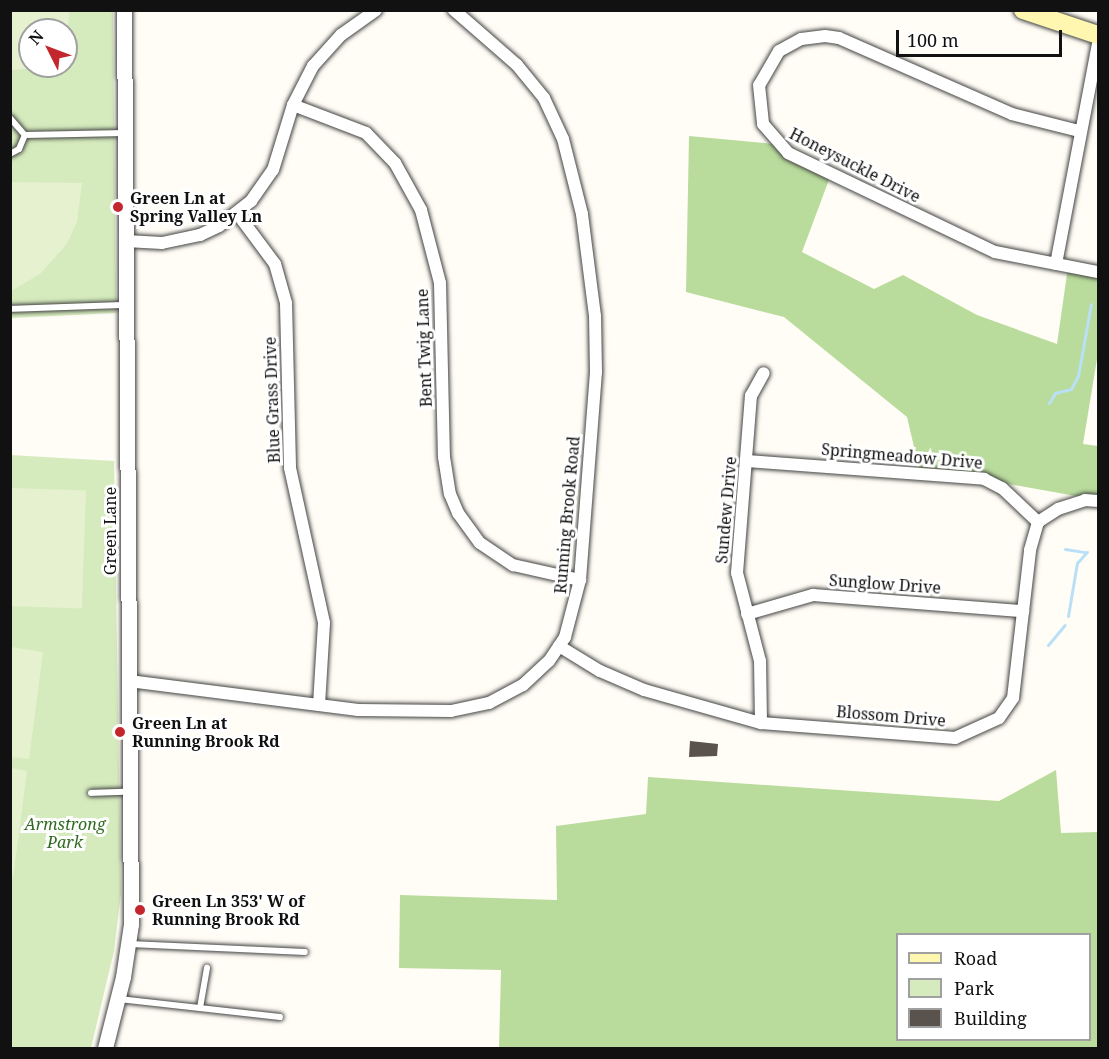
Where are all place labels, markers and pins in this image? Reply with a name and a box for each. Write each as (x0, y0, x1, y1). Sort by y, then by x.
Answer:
place label: Green Ln at Spring Valley Ln (130, 188, 262, 226)
marker: Green Ln at Spring Valley Ln (111, 200, 125, 214)
place label: Green Ln at Running Brook Rd (132, 713, 280, 751)
marker: Green Ln at Running Brook Rd (113, 725, 127, 739)
place label: Green Ln 353' W of Running Brook Rd (152, 891, 305, 929)
marker: Green Ln 353' W of Running Brook Rd (133, 903, 147, 917)

